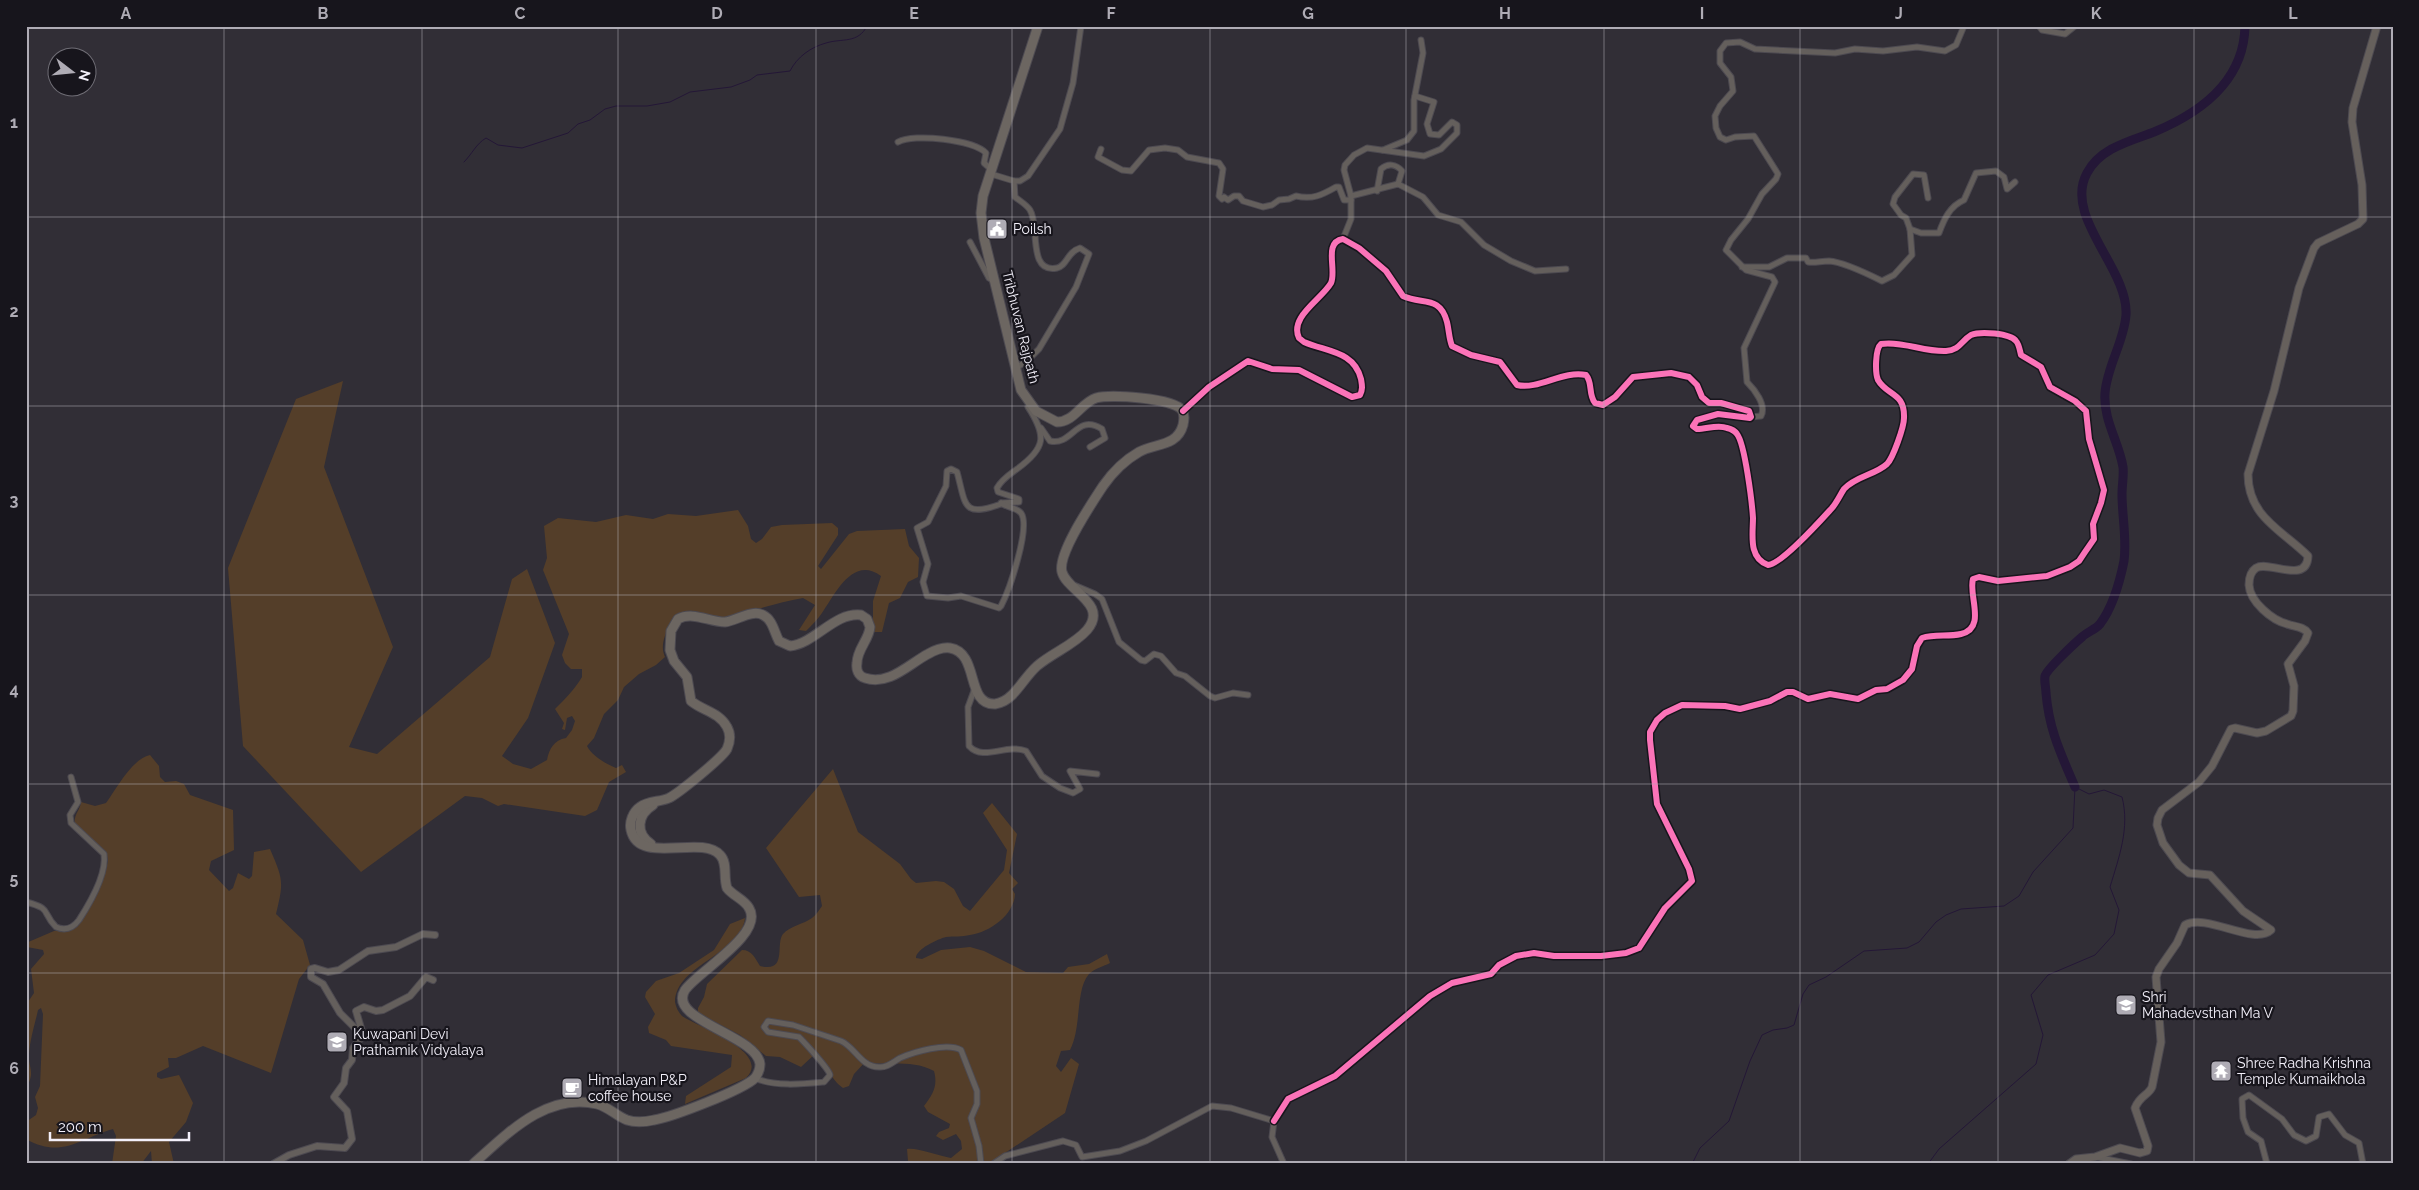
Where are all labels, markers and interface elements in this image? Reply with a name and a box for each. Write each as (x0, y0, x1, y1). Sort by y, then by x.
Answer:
text: A (121, 4, 132, 23)
text: B (318, 4, 329, 23)
text: C (515, 4, 526, 23)
text: D (711, 4, 723, 23)
text: E (909, 4, 919, 23)
text: F (1106, 4, 1116, 23)
text: G (1302, 4, 1314, 23)
text: H (1499, 4, 1511, 23)
text: I (1700, 4, 1704, 23)
text: J (1895, 4, 1903, 23)
text: K (2091, 4, 2102, 23)
text: L (2288, 4, 2298, 23)
north arrow (48, 48, 98, 98)
text: N (75, 68, 94, 83)
text: 1 (10, 113, 18, 132)
public building icon: Poilsh (985, 217, 1009, 241)
place label: Poilsh (1013, 221, 1052, 237)
street label: Tribhuvan Rajpath (999, 269, 1043, 385)
text: 2 (9, 302, 19, 321)
text: 3 (10, 491, 19, 510)
text: 4 (9, 680, 19, 699)
text: 5 (10, 869, 19, 888)
place label: Shri Mahadevsthan Ma V (2142, 989, 2274, 1021)
school or university icon: Shri Mahadevsthan Ma V (2114, 993, 2138, 1017)
place label: Kuwapani Devi Prathamik Vidyalaya (353, 1026, 484, 1058)
school or university icon: Kuwapani Devi Prathamik Vidyalaya (325, 1030, 349, 1054)
place label: Shree Radha Krishna Temple Kumaikhola (2237, 1055, 2371, 1087)
text: 6 (9, 1059, 19, 1078)
temple icon: Shree Radha Krishna Temple Kumaikhola (2209, 1059, 2233, 1083)
place label: Himalayan P&P coffee house (588, 1072, 687, 1104)
cafe icon: Himalayan P&P coffee house (560, 1076, 584, 1100)
scale bar (50, 1110, 189, 1142)
text: 200 m (58, 1118, 102, 1136)

